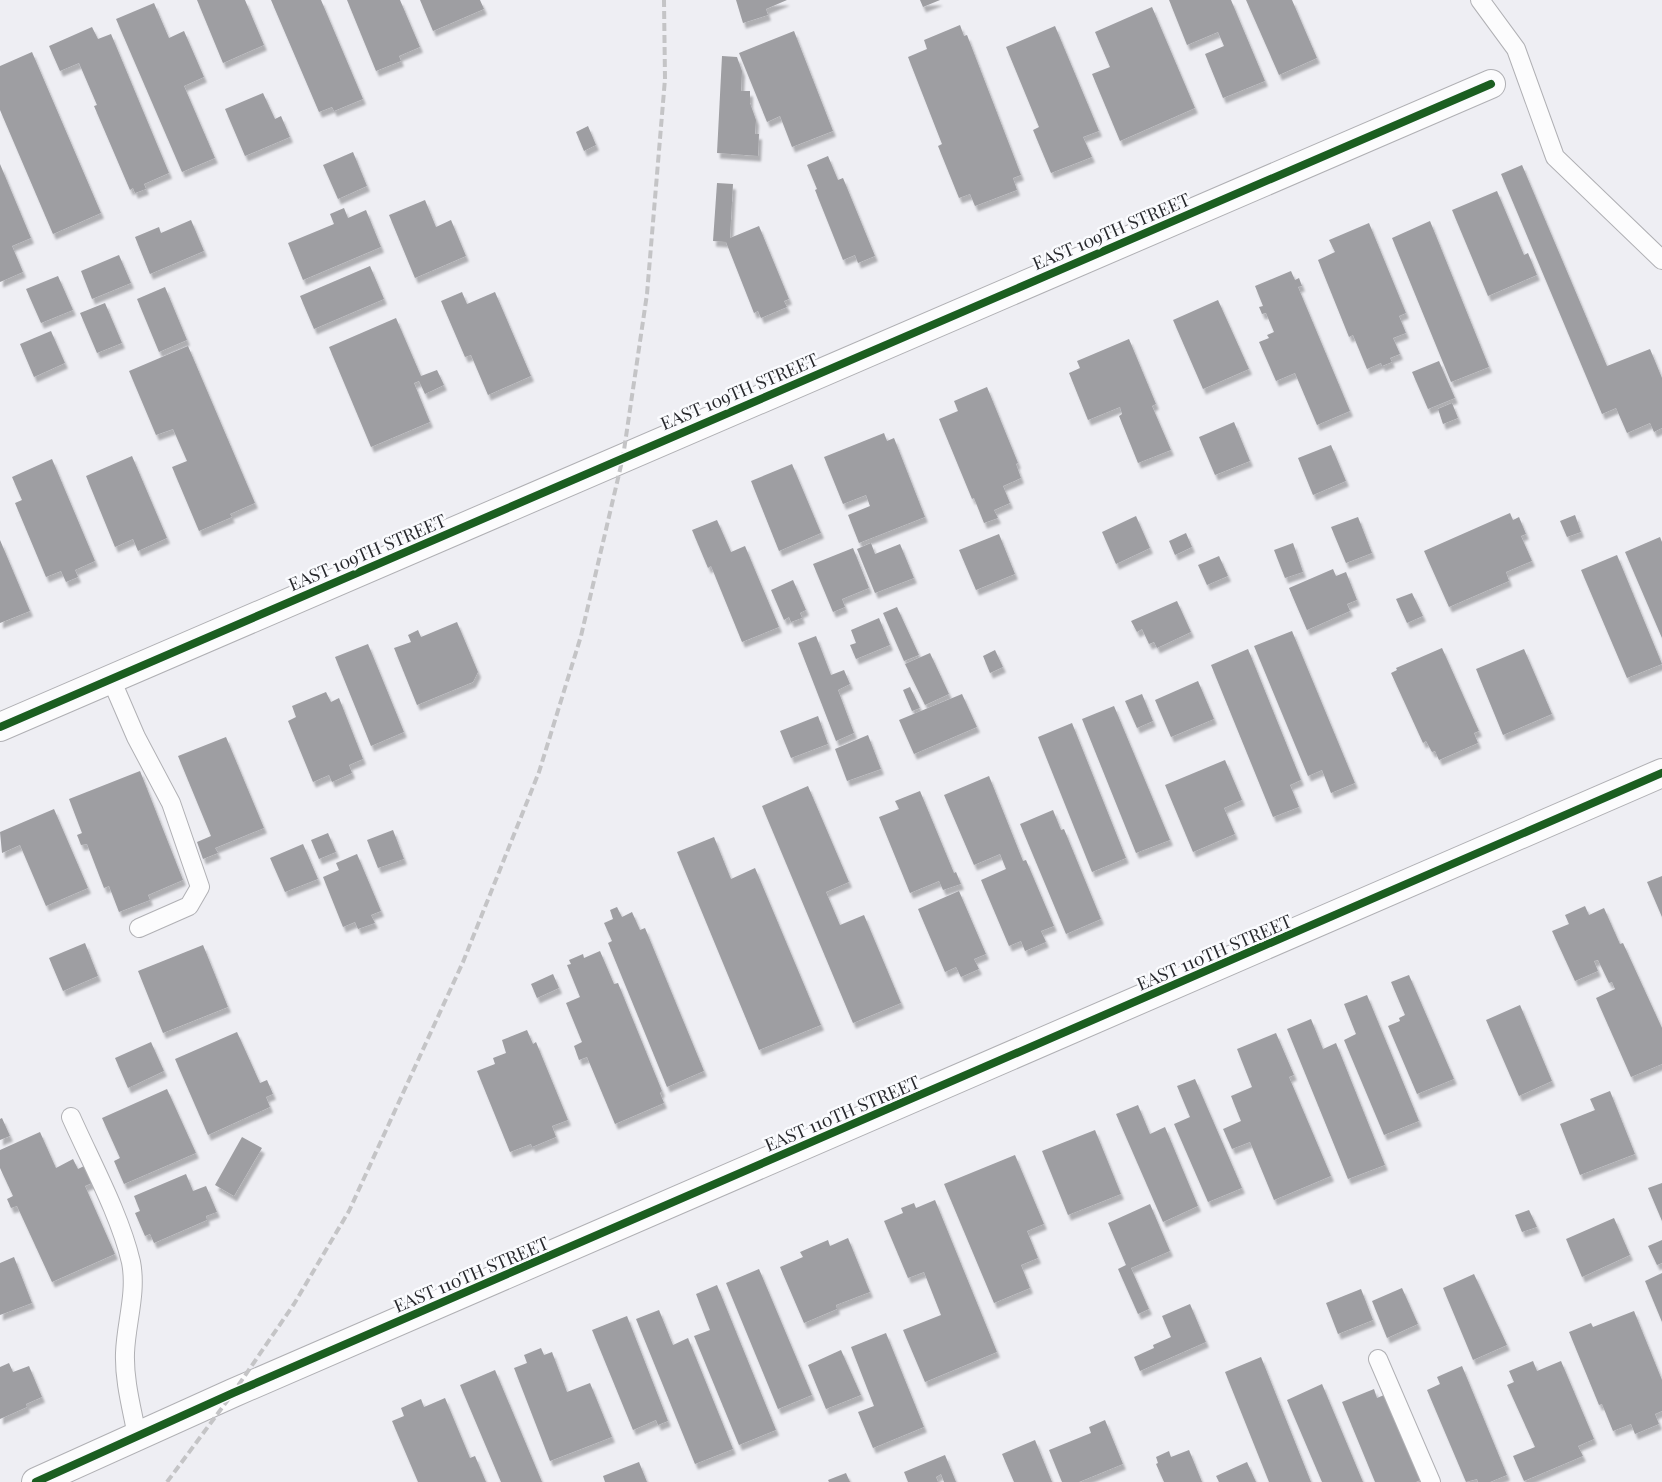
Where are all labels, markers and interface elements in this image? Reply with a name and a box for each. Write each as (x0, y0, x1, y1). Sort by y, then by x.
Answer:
street label: EAST 109TH STREET (1029, 187, 1193, 275)
street label: EAST 109TH STREET (657, 347, 821, 435)
street label: EAST 109TH STREET (285, 508, 449, 596)
street label: EAST 110TH STREET (1133, 908, 1295, 996)
street label: EAST 110TH STREET (761, 1069, 923, 1157)
street label: EAST 110TH STREET (390, 1230, 552, 1318)

